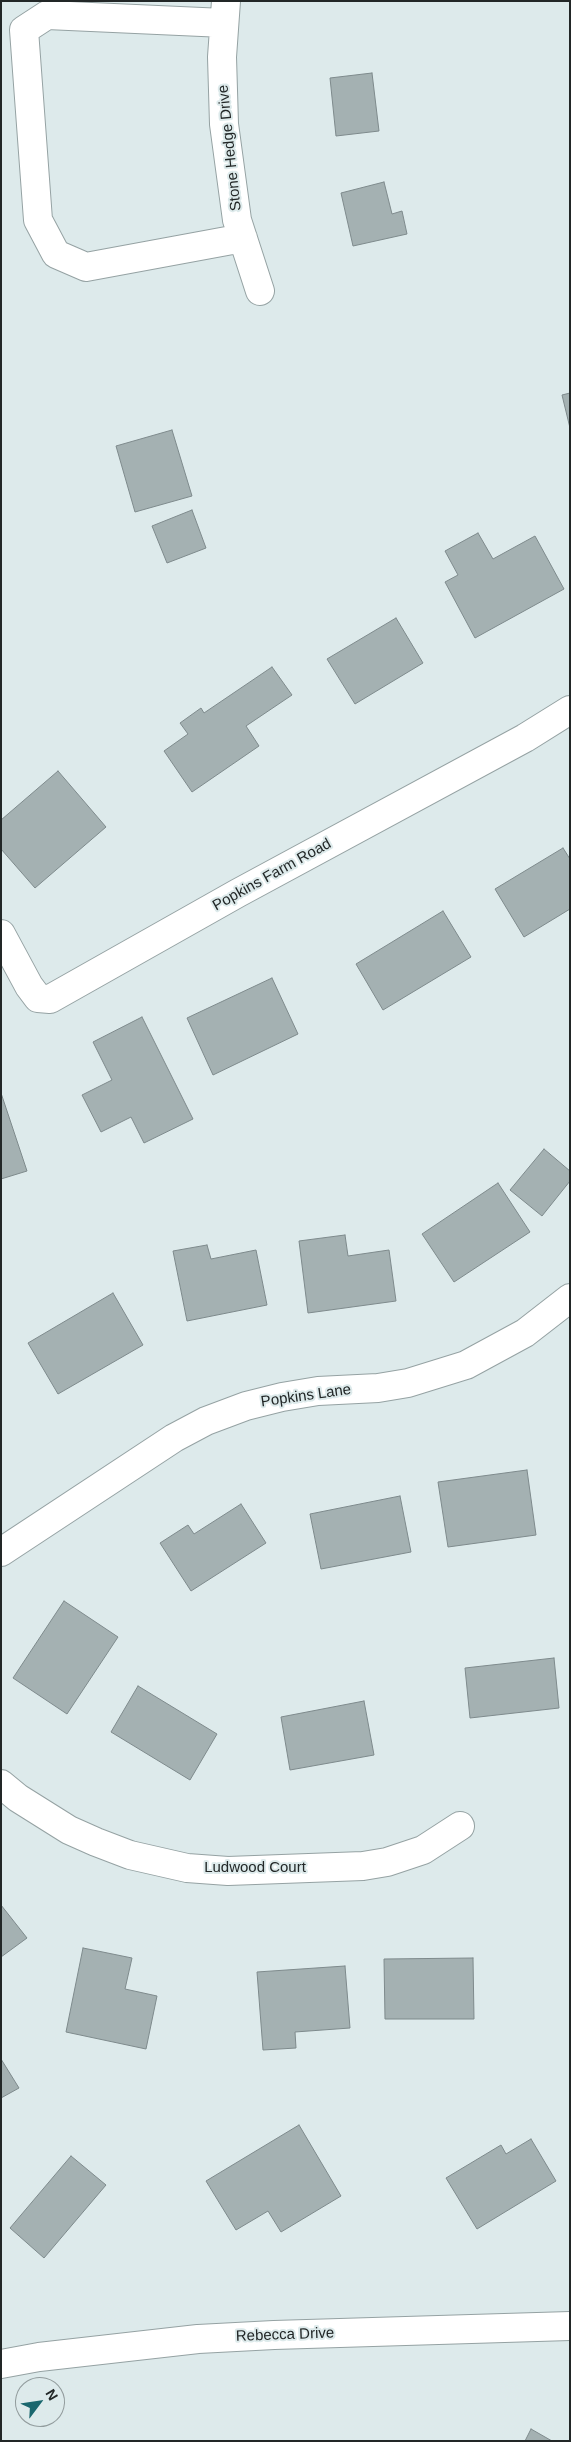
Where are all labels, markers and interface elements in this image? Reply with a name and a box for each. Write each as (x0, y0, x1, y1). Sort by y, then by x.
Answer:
street label: Stone Hedge Drive (214, 84, 246, 212)
street label: Popkins Farm Road (210, 835, 334, 915)
street label: Popkins Lane (260, 1381, 352, 1411)
street label: Ludwood Court (204, 1859, 306, 1877)
street label: Rebecca Drive (236, 2324, 334, 2346)
north arrow (15, 2377, 65, 2427)
text: N (43, 2386, 61, 2403)

